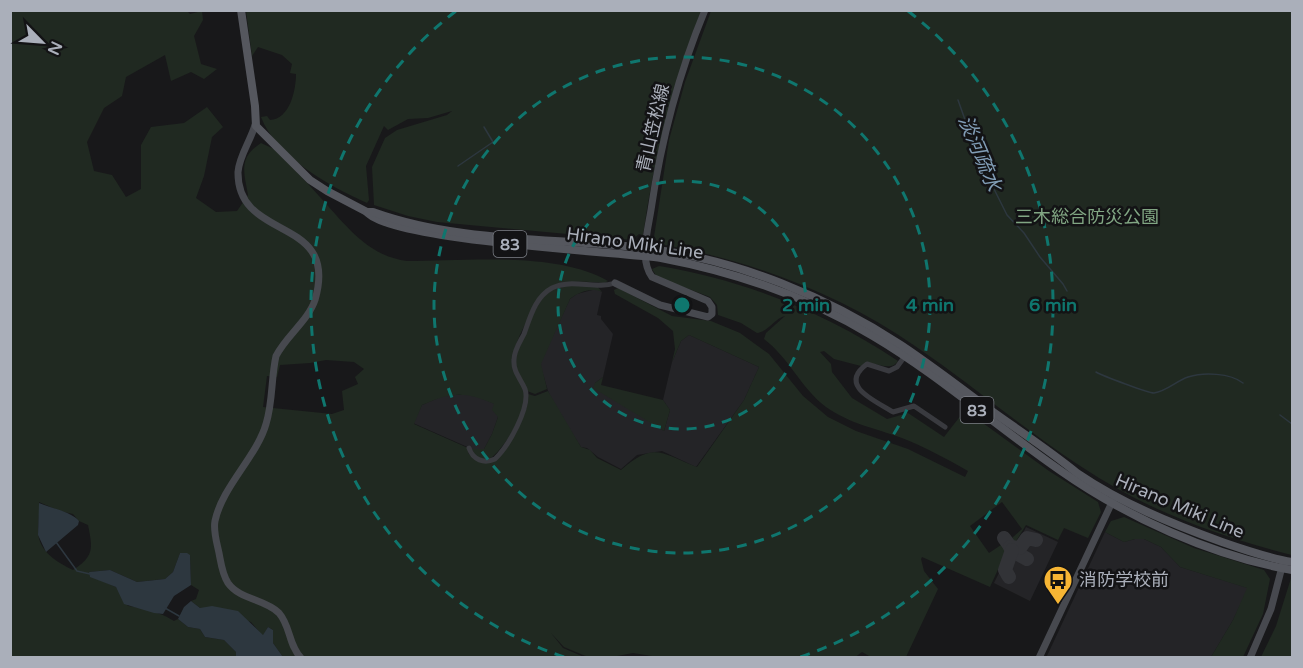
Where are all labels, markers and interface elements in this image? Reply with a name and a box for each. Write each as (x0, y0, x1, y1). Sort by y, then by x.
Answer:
north arrow (12, 12, 72, 72)
text: N (43, 38, 66, 58)
street label: 青山笠松線 (632, 82, 674, 174)
water label: 淡河疏水 (952, 112, 1007, 197)
park label: 三木総合防災公園 (1015, 206, 1159, 228)
street label: Hirano Miki Line (565, 222, 705, 264)
road number: 83 (494, 231, 526, 257)
text: 2 min (782, 294, 830, 316)
text: 4 min (906, 294, 954, 316)
text: 6 min (1029, 294, 1077, 316)
centre of rings (672, 295, 692, 315)
road number: 83 (960, 397, 994, 423)
street label: Hirano Miki Line (1112, 469, 1248, 543)
bus stop icon: 消防学校前 (1042, 564, 1074, 606)
place label: 消防学校前 (1079, 569, 1169, 591)

